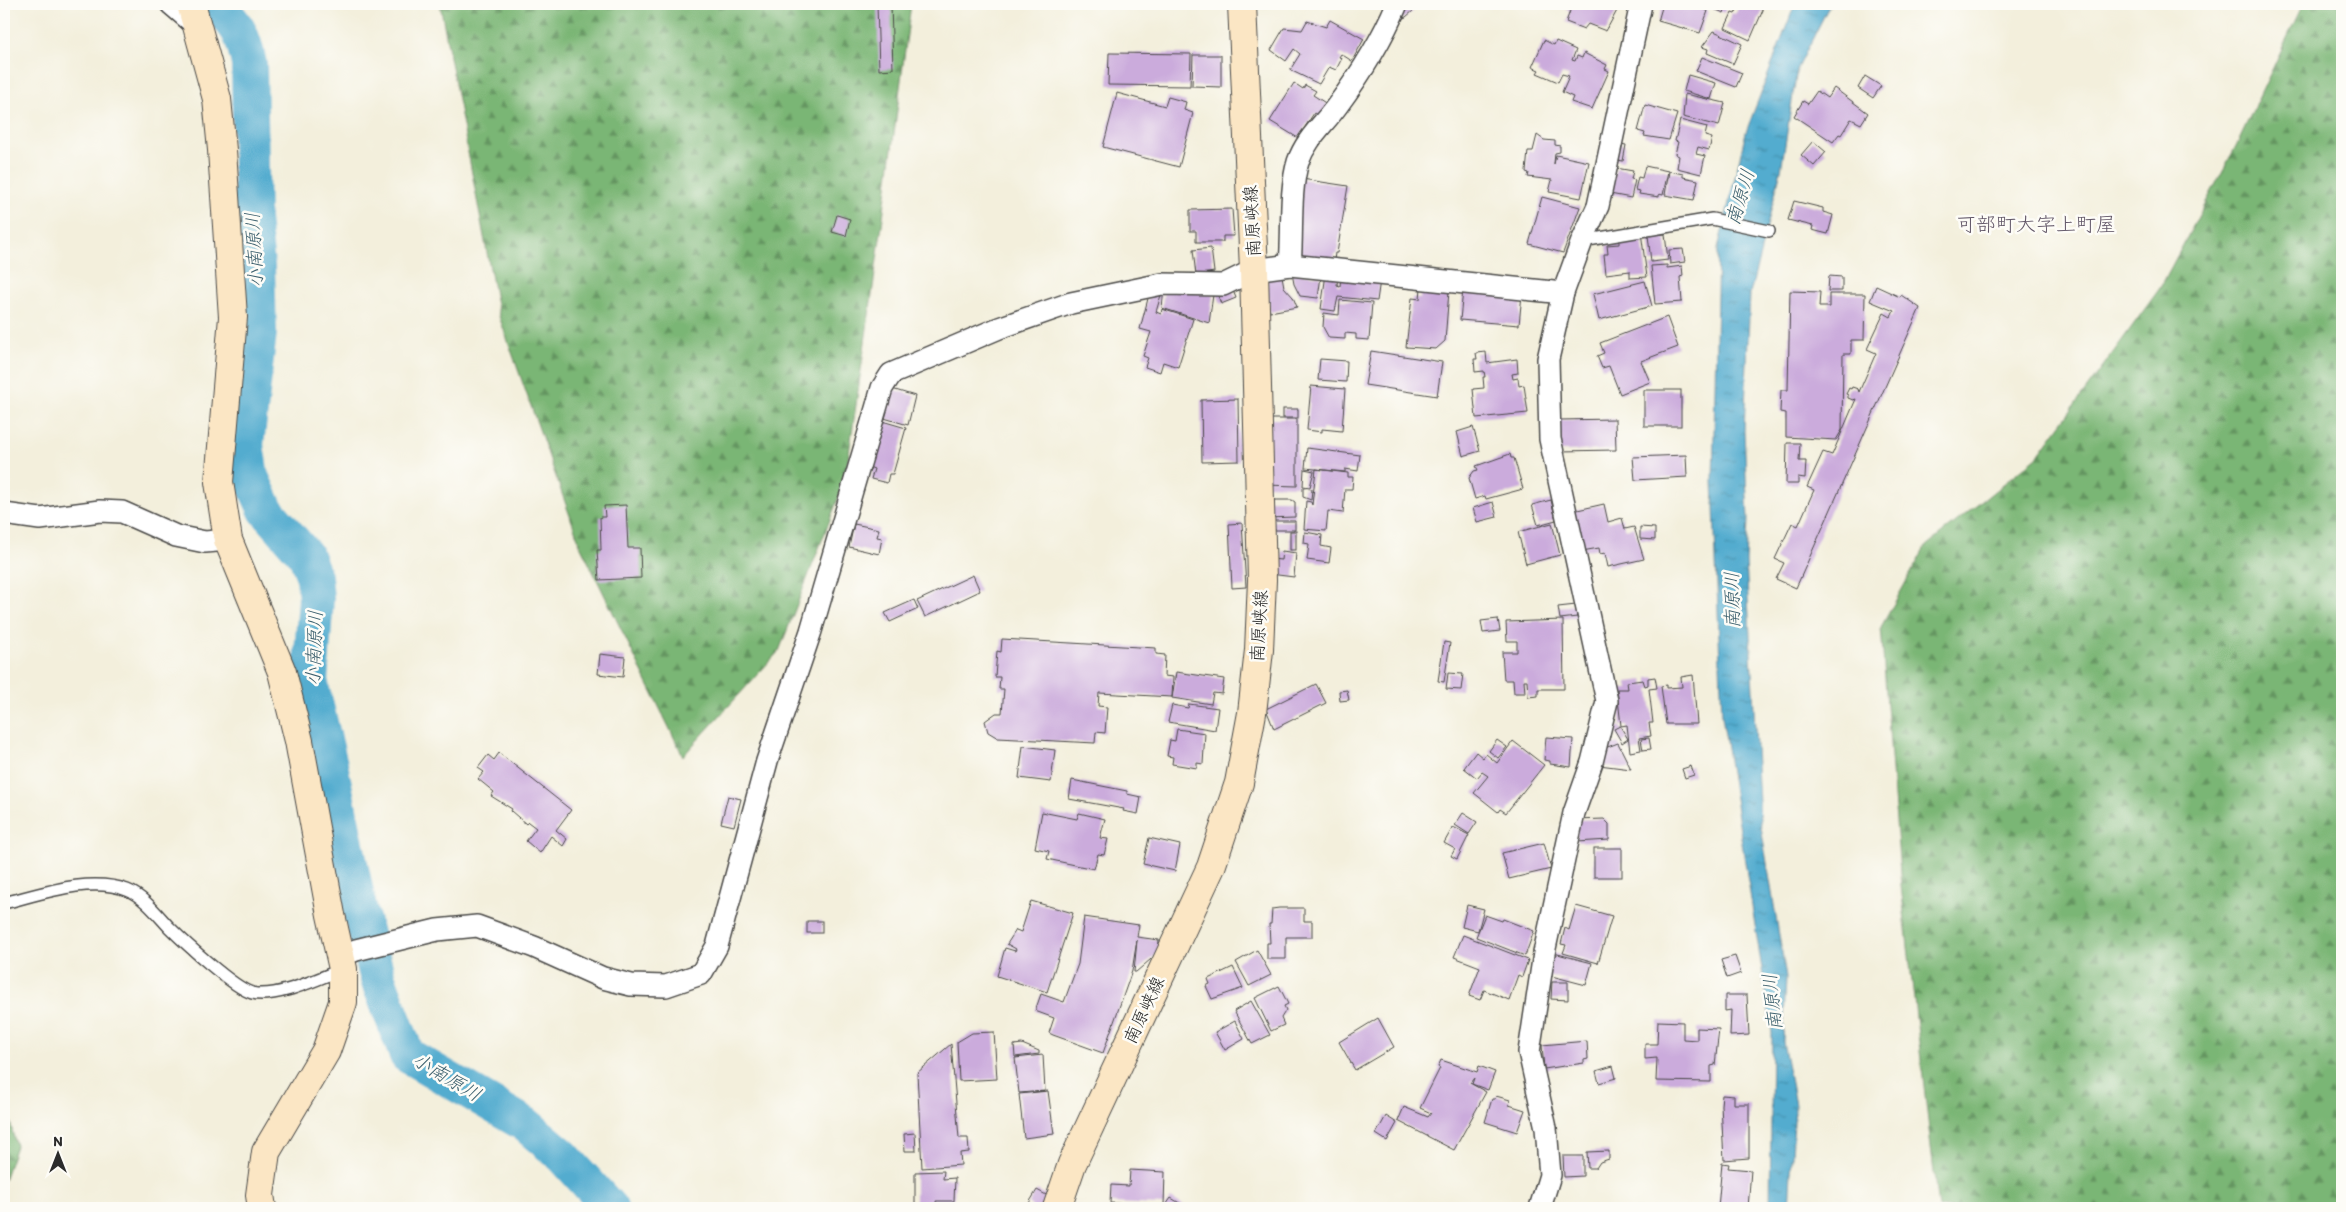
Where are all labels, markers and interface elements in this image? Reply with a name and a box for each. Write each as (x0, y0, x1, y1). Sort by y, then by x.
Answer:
water label: 南原川 (1721, 166, 1759, 228)
street label: 南原峡線 (1239, 184, 1265, 258)
water label: 小南原川 (241, 211, 267, 289)
district label: 可部町大字上町屋 (1956, 212, 2116, 236)
water label: 南原川 (1720, 571, 1744, 629)
street label: 南原峡線 (1246, 589, 1272, 663)
water label: 小南原川 (301, 610, 327, 686)
water label: 南原川 (1758, 972, 1786, 1032)
street label: 南原峡線 (1119, 973, 1169, 1047)
water label: 小南原川 (408, 1048, 486, 1106)
north arrow (32, 1130, 82, 1180)
text: N (53, 1133, 63, 1150)

